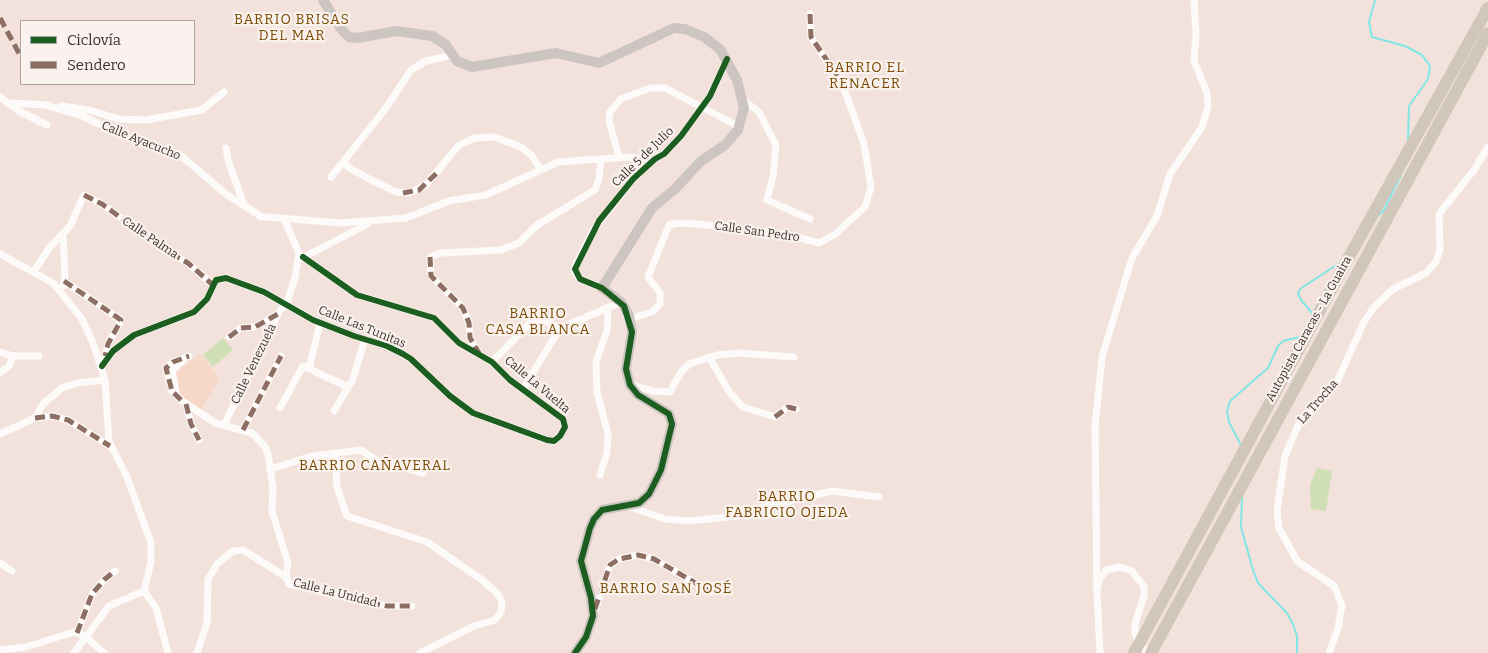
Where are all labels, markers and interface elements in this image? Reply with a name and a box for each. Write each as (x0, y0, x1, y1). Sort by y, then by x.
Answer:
district label: BARRIO BRISAS DEL MAR (232, 12, 352, 44)
legend (20, 20, 195, 85)
text: Ciclovía (67, 31, 121, 49)
text: Sendero (67, 56, 126, 74)
district label: BARRIO EL RENACER (824, 60, 906, 92)
street label: Calle Ayacucho (99, 119, 183, 163)
street label: Calle 5 de Julio (609, 124, 677, 190)
street label: Calle Palma (119, 214, 181, 262)
street label: Calle San Pedro (713, 219, 801, 245)
street label: Autopista Caracas - La Guaira (1263, 254, 1355, 404)
street label: Calle Las Tunitas (316, 303, 408, 351)
district label: BARRIO CASA BLANCA (484, 306, 592, 338)
street label: Calle Venezuela (228, 321, 280, 407)
street label: Calle La Vuelta (501, 353, 573, 417)
street label: La Trocha (1295, 377, 1341, 427)
district label: BARRIO CAÑAVERAL (297, 458, 453, 474)
district label: BARRIO FABRICIO OJEDA (723, 489, 851, 522)
street label: Calle La Unidad (291, 576, 379, 610)
district label: BARRIO SAN JOSÉ (598, 581, 734, 597)

